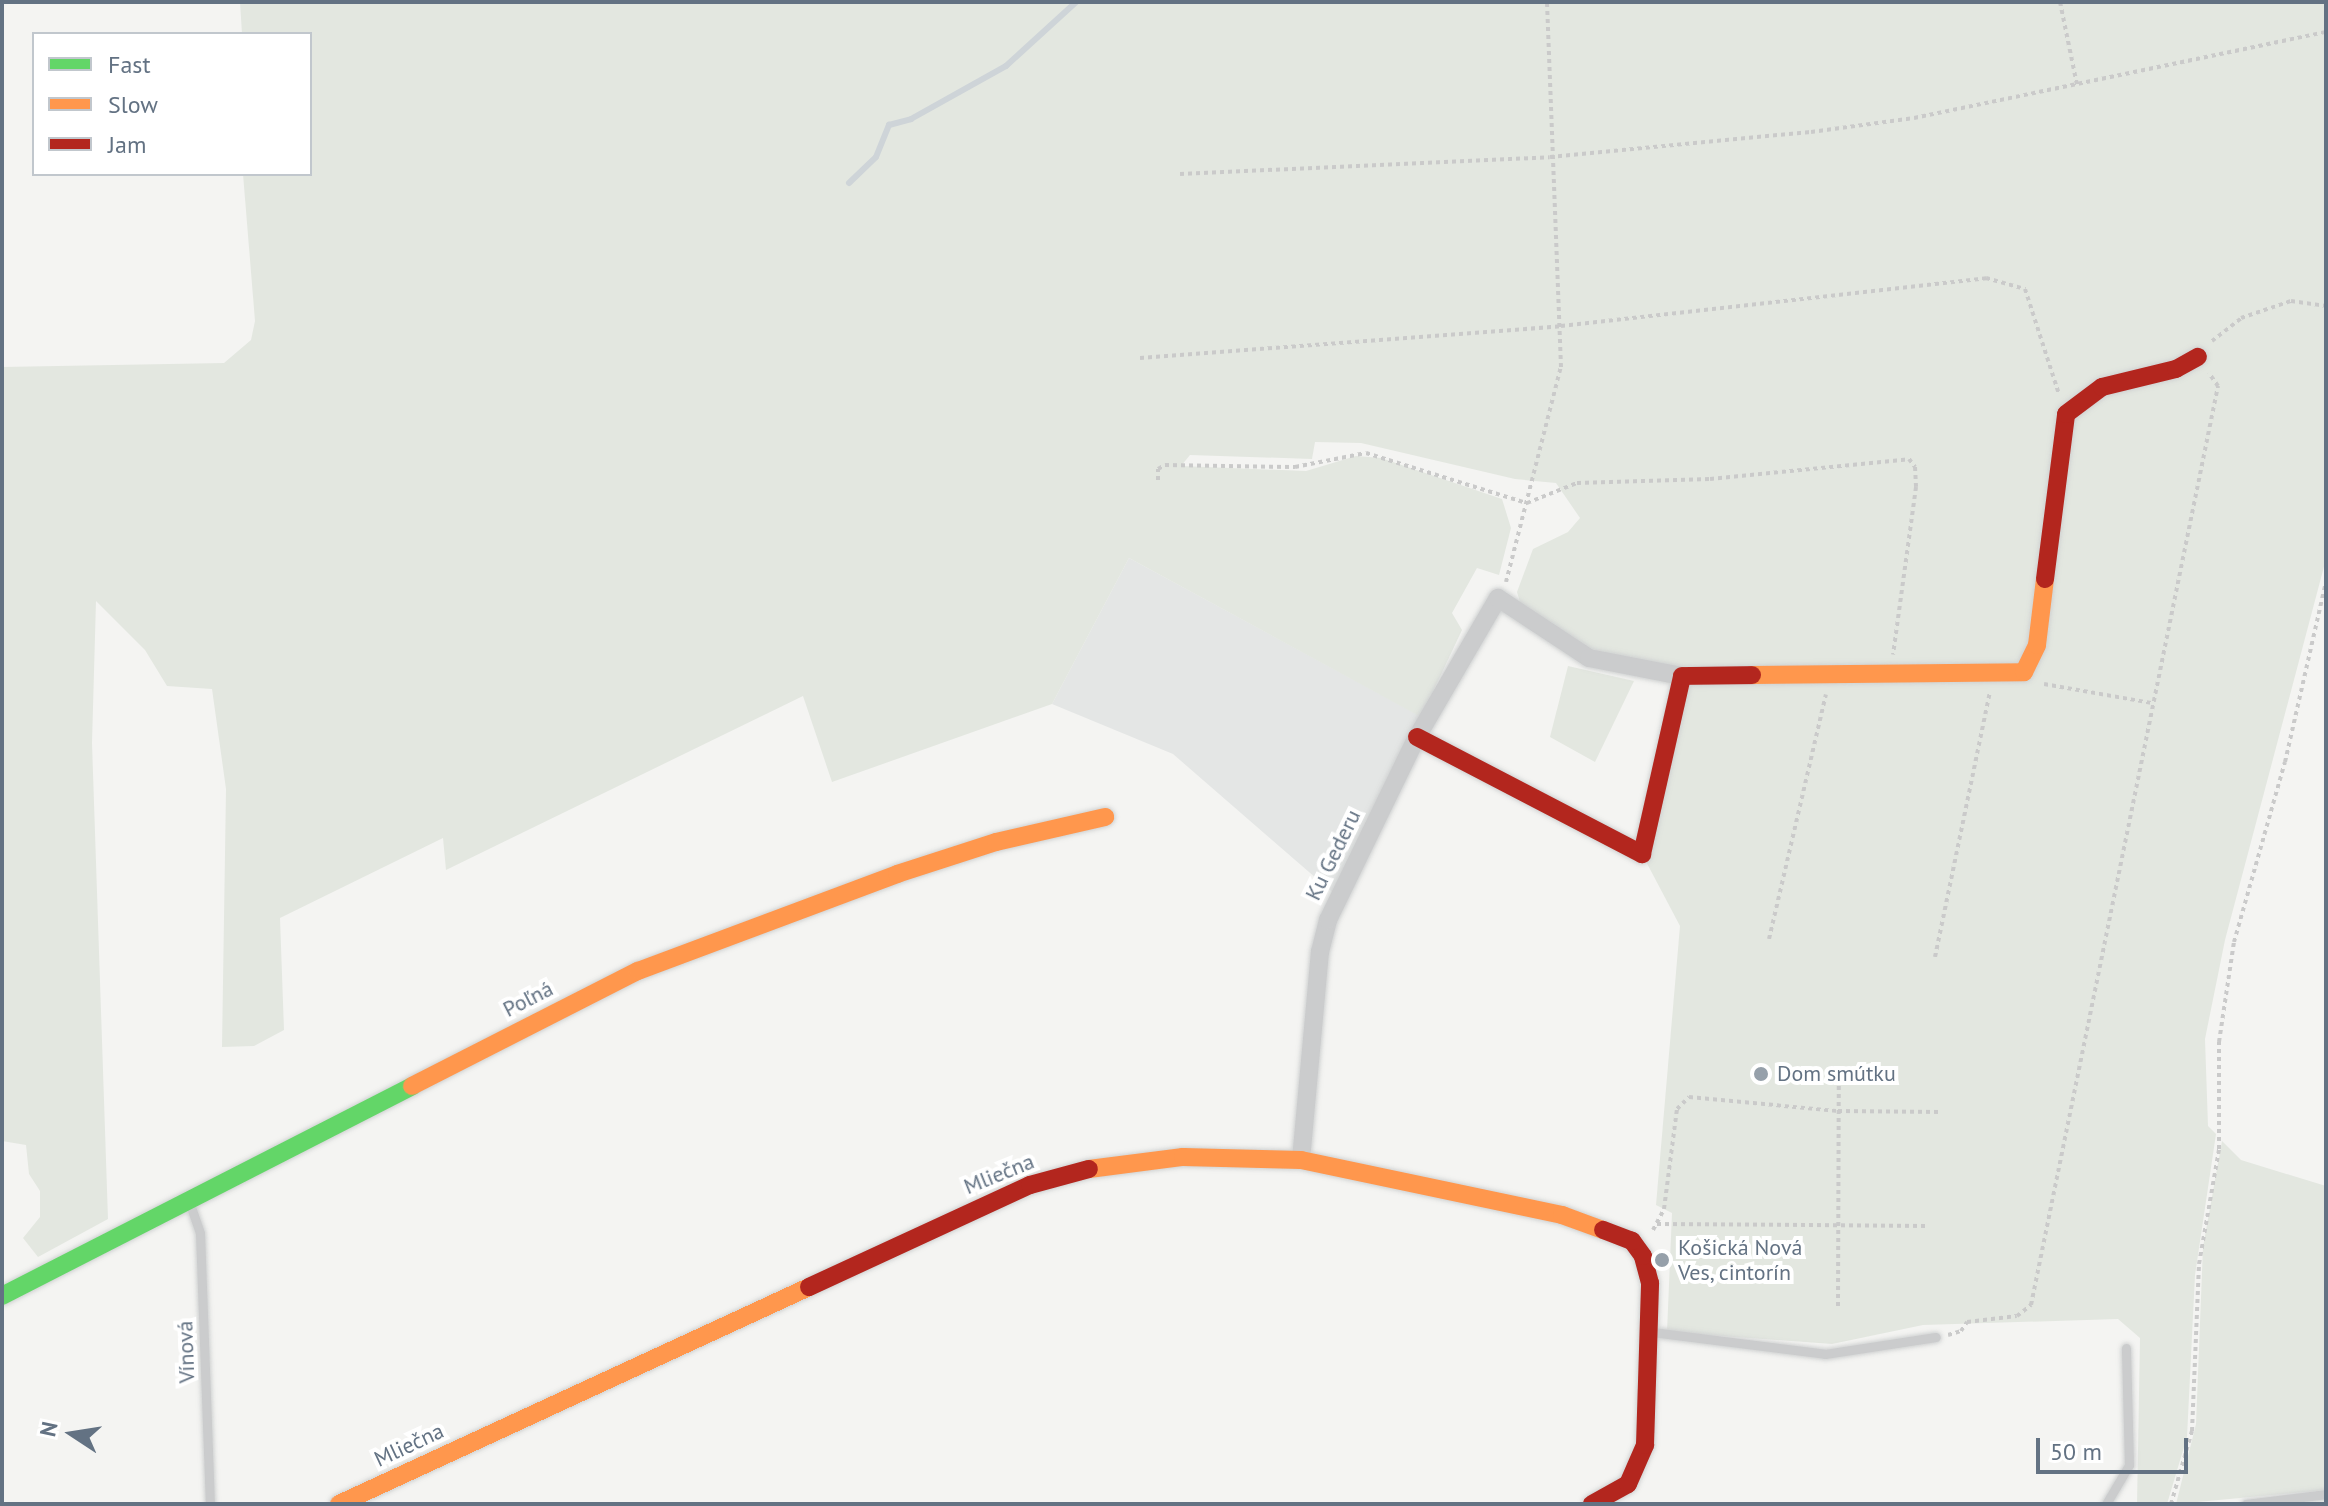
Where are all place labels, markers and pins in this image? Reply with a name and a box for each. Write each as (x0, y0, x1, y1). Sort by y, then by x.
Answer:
place label: Dom smútku (1777, 1061, 1896, 1087)
marker: Dom smútku (1752, 1065, 1770, 1083)
place label: Košická Nová Ves, cintorín (1678, 1234, 1802, 1286)
marker: Košická Nová Ves, cintorín (1653, 1251, 1671, 1269)

